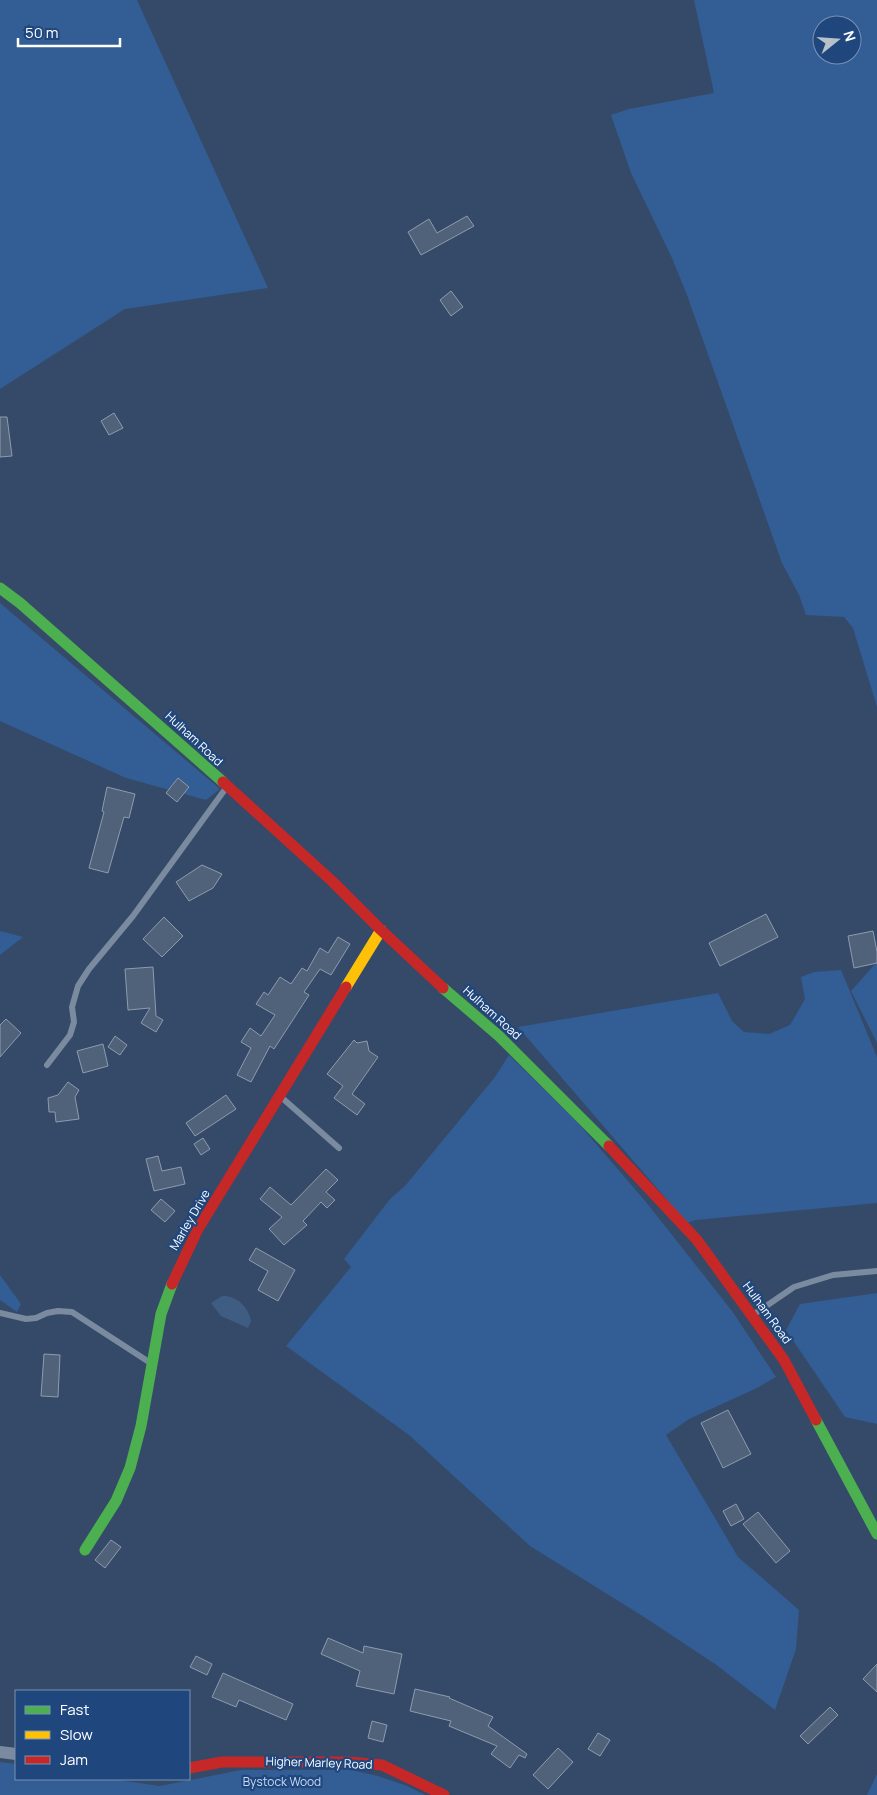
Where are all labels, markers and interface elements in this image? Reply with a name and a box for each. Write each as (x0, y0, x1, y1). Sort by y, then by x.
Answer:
scale bar (18, 15, 120, 47)
north arrow (812, 15, 862, 65)
text: 50 m (25, 22, 59, 43)
text: N (839, 28, 860, 44)
street label: Hulham Road (162, 708, 227, 770)
street label: Hulham Road (460, 982, 525, 1043)
street label: Marley Drive (165, 1186, 214, 1253)
street label: Hulham Road (739, 1278, 796, 1347)
legend (15, 1690, 190, 1780)
text: Fast (60, 1699, 89, 1720)
text: Slow (60, 1724, 93, 1745)
text: Jam (60, 1749, 88, 1770)
street label: Higher Marley Road (265, 1752, 373, 1773)
park label: Bystock Wood (243, 1773, 321, 1790)

